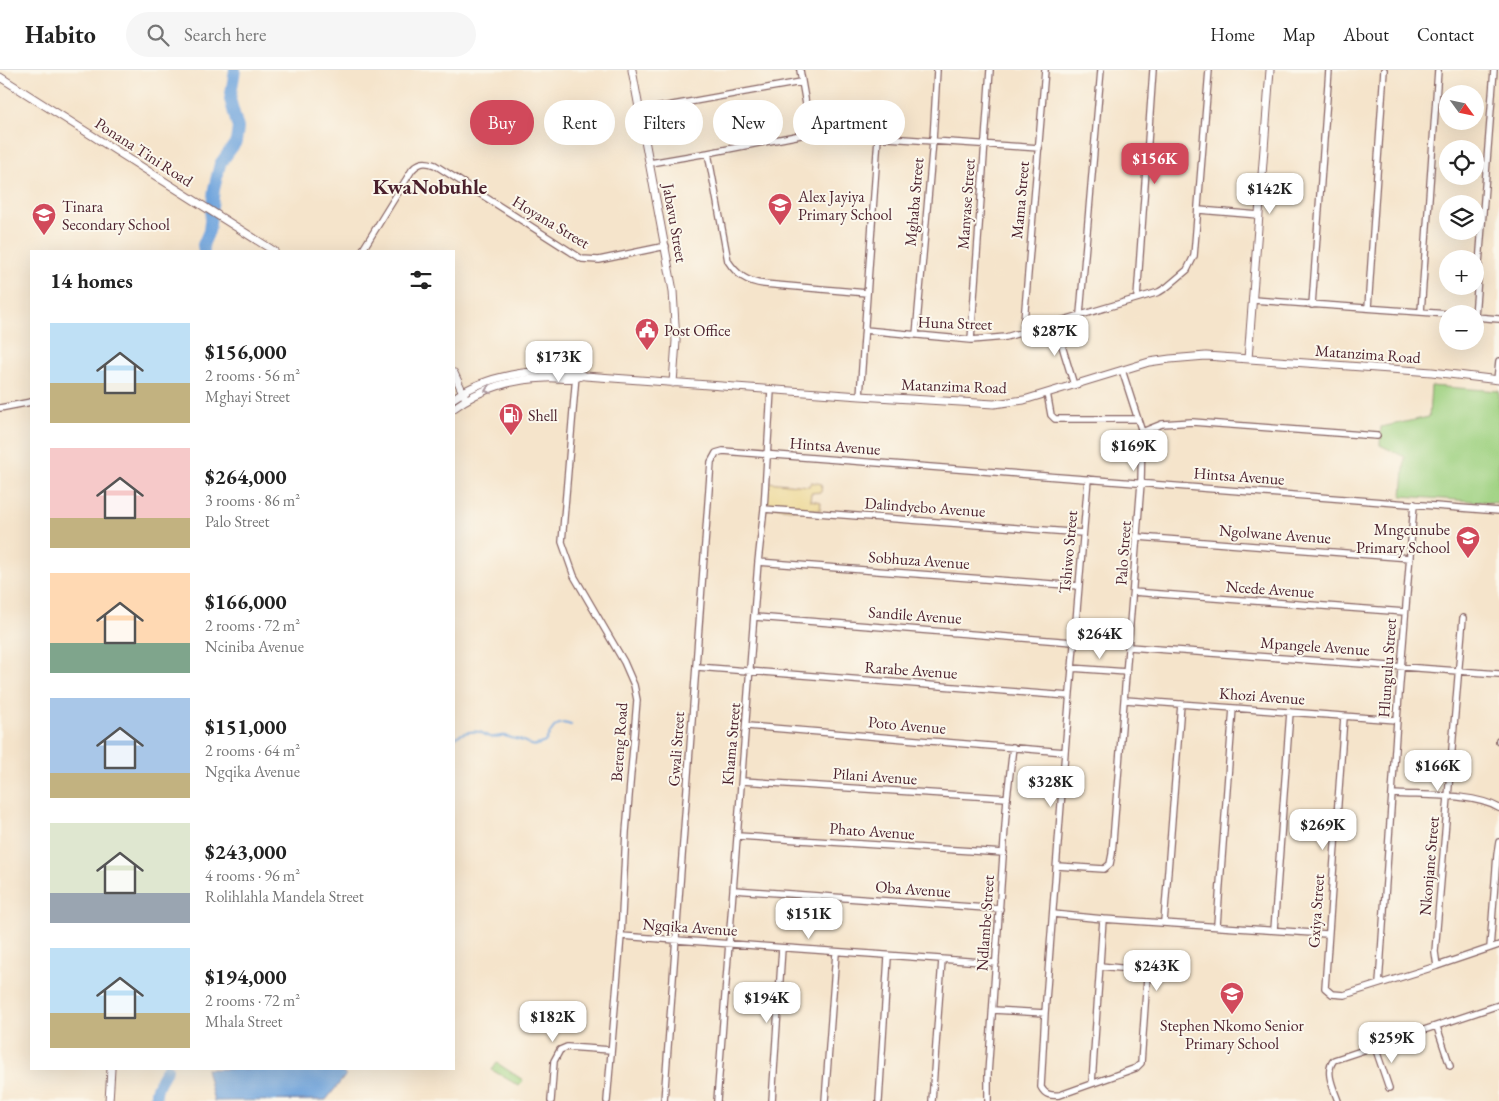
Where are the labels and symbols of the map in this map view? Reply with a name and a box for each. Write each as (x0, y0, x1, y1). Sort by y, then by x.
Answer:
north arrow (1439, 85, 1484, 130)
street label: Ponana Tini Road (91, 113, 198, 192)
pin: $156K (1120, 142, 1190, 185)
street label: Mghaba Street (900, 157, 928, 247)
street label: Manyase Street (952, 158, 980, 250)
street label: Mama Street (1006, 160, 1034, 240)
pin: $142K (1235, 172, 1305, 215)
district label: KwaNobuhle (373, 173, 488, 200)
street label: Jabavu Street (657, 180, 692, 264)
place label: Alex Jayiya Primary School (797, 186, 892, 225)
street label: Hoyana Street (508, 191, 594, 253)
school or university icon: Alex Jayiya Primary School (767, 192, 793, 226)
place label: Tinara Secondary School (62, 196, 170, 235)
school or university icon: Tinara Secondary School (31, 202, 57, 236)
street label: Huna Street (917, 311, 993, 335)
pin: $287K (1020, 314, 1090, 357)
public building icon: Post Office (634, 317, 660, 351)
place label: Post Office (664, 320, 730, 341)
pin: $173K (524, 340, 594, 383)
street label: Matanzima Road (1314, 340, 1422, 368)
street label: Matanzima Road (901, 374, 1008, 398)
one-way arrow (484, 384, 493, 394)
fuel station icon: Shell (498, 402, 524, 436)
place label: Shell (528, 405, 558, 426)
pin: $169K (1099, 430, 1169, 472)
street label: Hintsa Avenue (789, 432, 881, 460)
street label: Hintsa Avenue (1193, 462, 1285, 490)
street label: Dalindyebo Avenue (864, 492, 986, 522)
street label: Tshiwo Street (1054, 510, 1082, 594)
place label: Mngcunube Primary School (1356, 519, 1450, 558)
street label: Palo Street (1110, 520, 1136, 586)
street label: Ngolwane Avenue (1218, 520, 1332, 548)
school or university icon: Mngcunube Primary School (1455, 525, 1481, 559)
street label: Sobhuza Avenue (868, 546, 970, 574)
street label: Ncede Avenue (1225, 575, 1315, 603)
street label: Sandile Avenue (868, 601, 962, 629)
pin: $264K (1065, 618, 1135, 660)
street label: Hlungulu Street (1373, 618, 1401, 718)
street label: Mpangele Avenue (1260, 632, 1370, 660)
street label: Rarabe Avenue (864, 656, 958, 684)
street label: Khozi Avenue (1218, 683, 1306, 709)
street label: Bereng Road (606, 701, 632, 782)
street label: Khama Street (717, 702, 745, 786)
street label: Gwali Street (663, 711, 689, 787)
street label: Poto Avenue (867, 711, 947, 739)
pin: $166K (1403, 750, 1473, 792)
street label: Pilani Avenue (832, 763, 918, 789)
pin: $328K (1016, 766, 1086, 808)
pin: $269K (1288, 808, 1358, 851)
street label: Nkonjane Street (1414, 815, 1444, 917)
street label: Phato Avenue (829, 818, 915, 844)
street label: Gxiya Street (1303, 873, 1329, 949)
street label: Ndlambe Street (971, 874, 999, 972)
street label: Oba Avenue (875, 876, 951, 902)
pin: $151K (774, 898, 844, 940)
street label: Ngqika Avenue (642, 913, 738, 941)
pin: $243K (1122, 950, 1192, 992)
school or university icon: Stephen Nkomo Senior Primary School (1219, 981, 1245, 1015)
pin: $194K (732, 982, 802, 1024)
pin: $182K (518, 1000, 588, 1043)
place label: Stephen Nkomo Senior Primary School (1160, 1015, 1305, 1054)
pin: $259K (1357, 1022, 1427, 1064)

